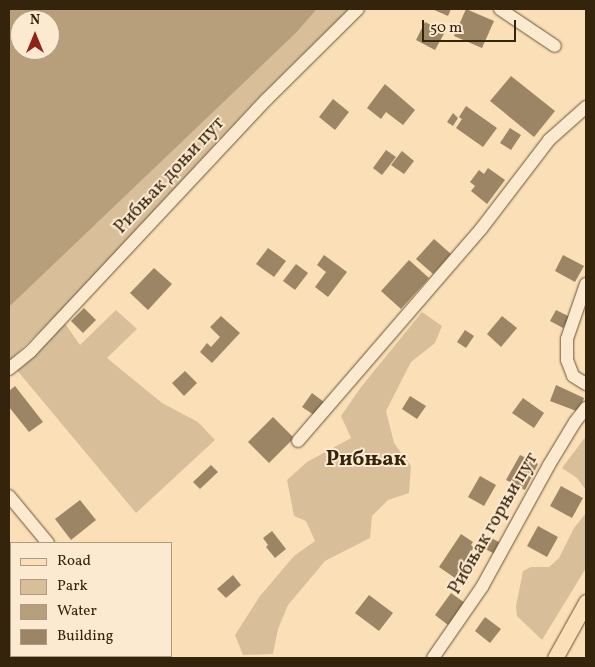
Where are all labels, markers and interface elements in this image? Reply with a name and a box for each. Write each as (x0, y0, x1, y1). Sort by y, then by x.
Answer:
north arrow (10, 10, 60, 60)
scale bar (425, 10, 519, 42)
text: N (30, 11, 40, 30)
text: 50 m (430, 18, 462, 39)
street label: Рибњак доњи пут (110, 113, 230, 239)
district label: Рибњак (326, 447, 406, 473)
street label: Рибњак горњи пут (444, 449, 544, 599)
legend (10, 542, 172, 657)
text: Road (57, 551, 91, 572)
text: Park (57, 576, 88, 597)
text: Water (57, 601, 97, 622)
text: Building (57, 626, 113, 647)

